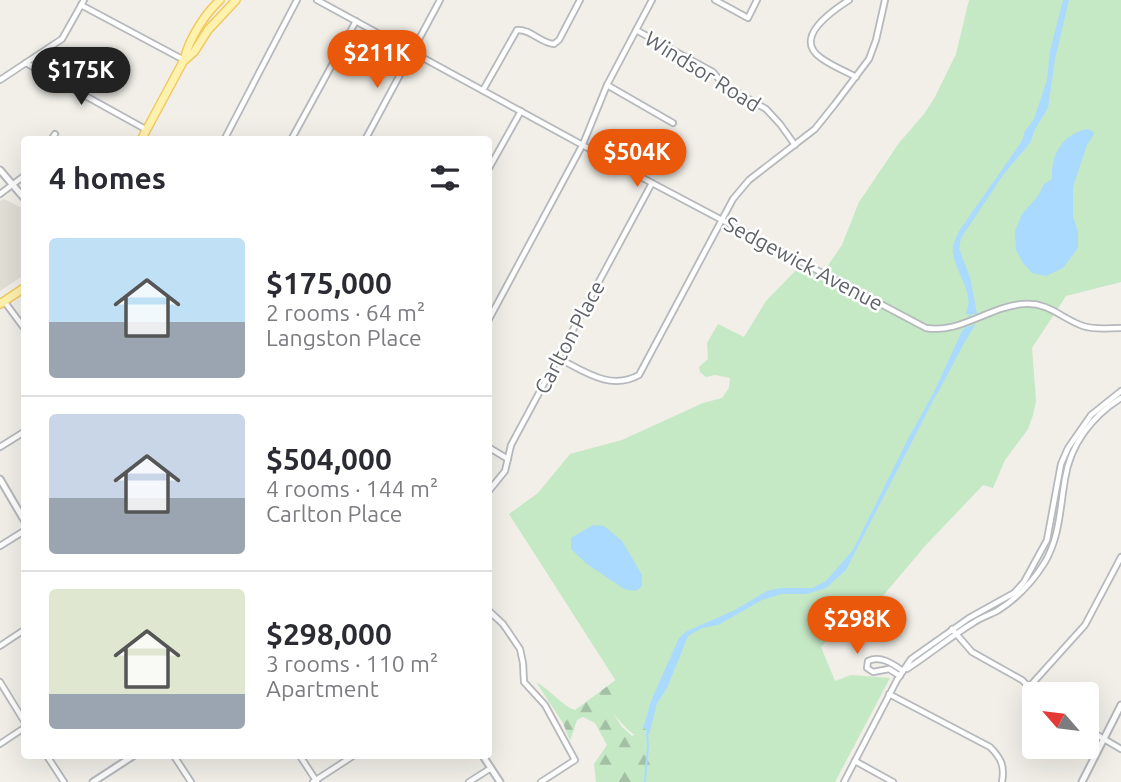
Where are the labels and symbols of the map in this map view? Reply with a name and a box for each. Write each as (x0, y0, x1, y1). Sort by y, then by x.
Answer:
street label: Windsor Road (641, 26, 765, 116)
pin: $211K (328, 31, 426, 90)
pin: $175K (32, 48, 130, 107)
pin: $504K (588, 130, 686, 189)
street label: Sedgewick Avenue (721, 211, 887, 315)
street label: Carlton Place (529, 276, 609, 398)
pin: $298K (808, 596, 906, 656)
north arrow (1022, 682, 1099, 760)

